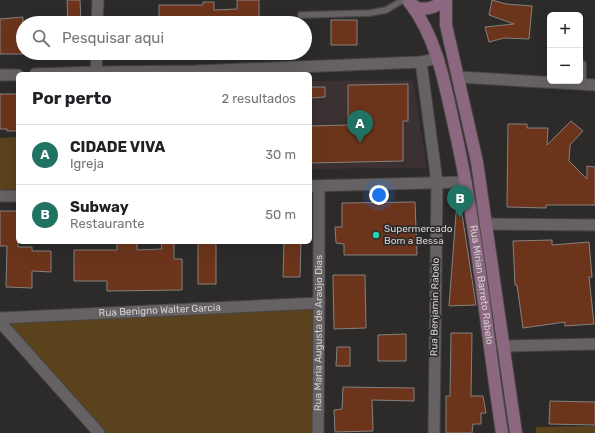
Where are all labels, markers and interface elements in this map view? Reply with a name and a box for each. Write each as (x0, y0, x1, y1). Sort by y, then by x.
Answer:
map controls (547, 12, 583, 84)
button: + (547, 12, 583, 48)
search box (16, 16, 312, 60)
icon: search (30, 27, 52, 49)
text: Pesquisar aqui (62, 29, 164, 47)
button: − (547, 48, 583, 84)
text: Por perto (32, 88, 112, 108)
text: 2 resultados (221, 91, 296, 106)
pin: A (347, 110, 373, 143)
text: CIDADE VIVA (70, 138, 165, 156)
text: A (40, 147, 50, 162)
text: 30 m (265, 147, 296, 162)
text: Igreja (70, 156, 104, 171)
your location (369, 185, 389, 205)
pin: B (447, 185, 473, 218)
text: Subway (70, 198, 129, 216)
text: B (40, 207, 50, 222)
text: 50 m (265, 207, 296, 222)
text: Restaurante (70, 216, 145, 231)
place label: Supermercado Bom a Bessa (384, 223, 453, 247)
street label: Rua Mirian Barreto Rabelo (467, 224, 496, 346)
marker: Supermercado Bom a Bessa (371, 230, 381, 240)
street label: Rua Maria Augusta de Araújo Dias (312, 255, 325, 411)
street label: Rua Benjamin Rabelo (428, 257, 442, 356)
street label: Rua Benigno Walter Garcia (98, 302, 221, 319)

